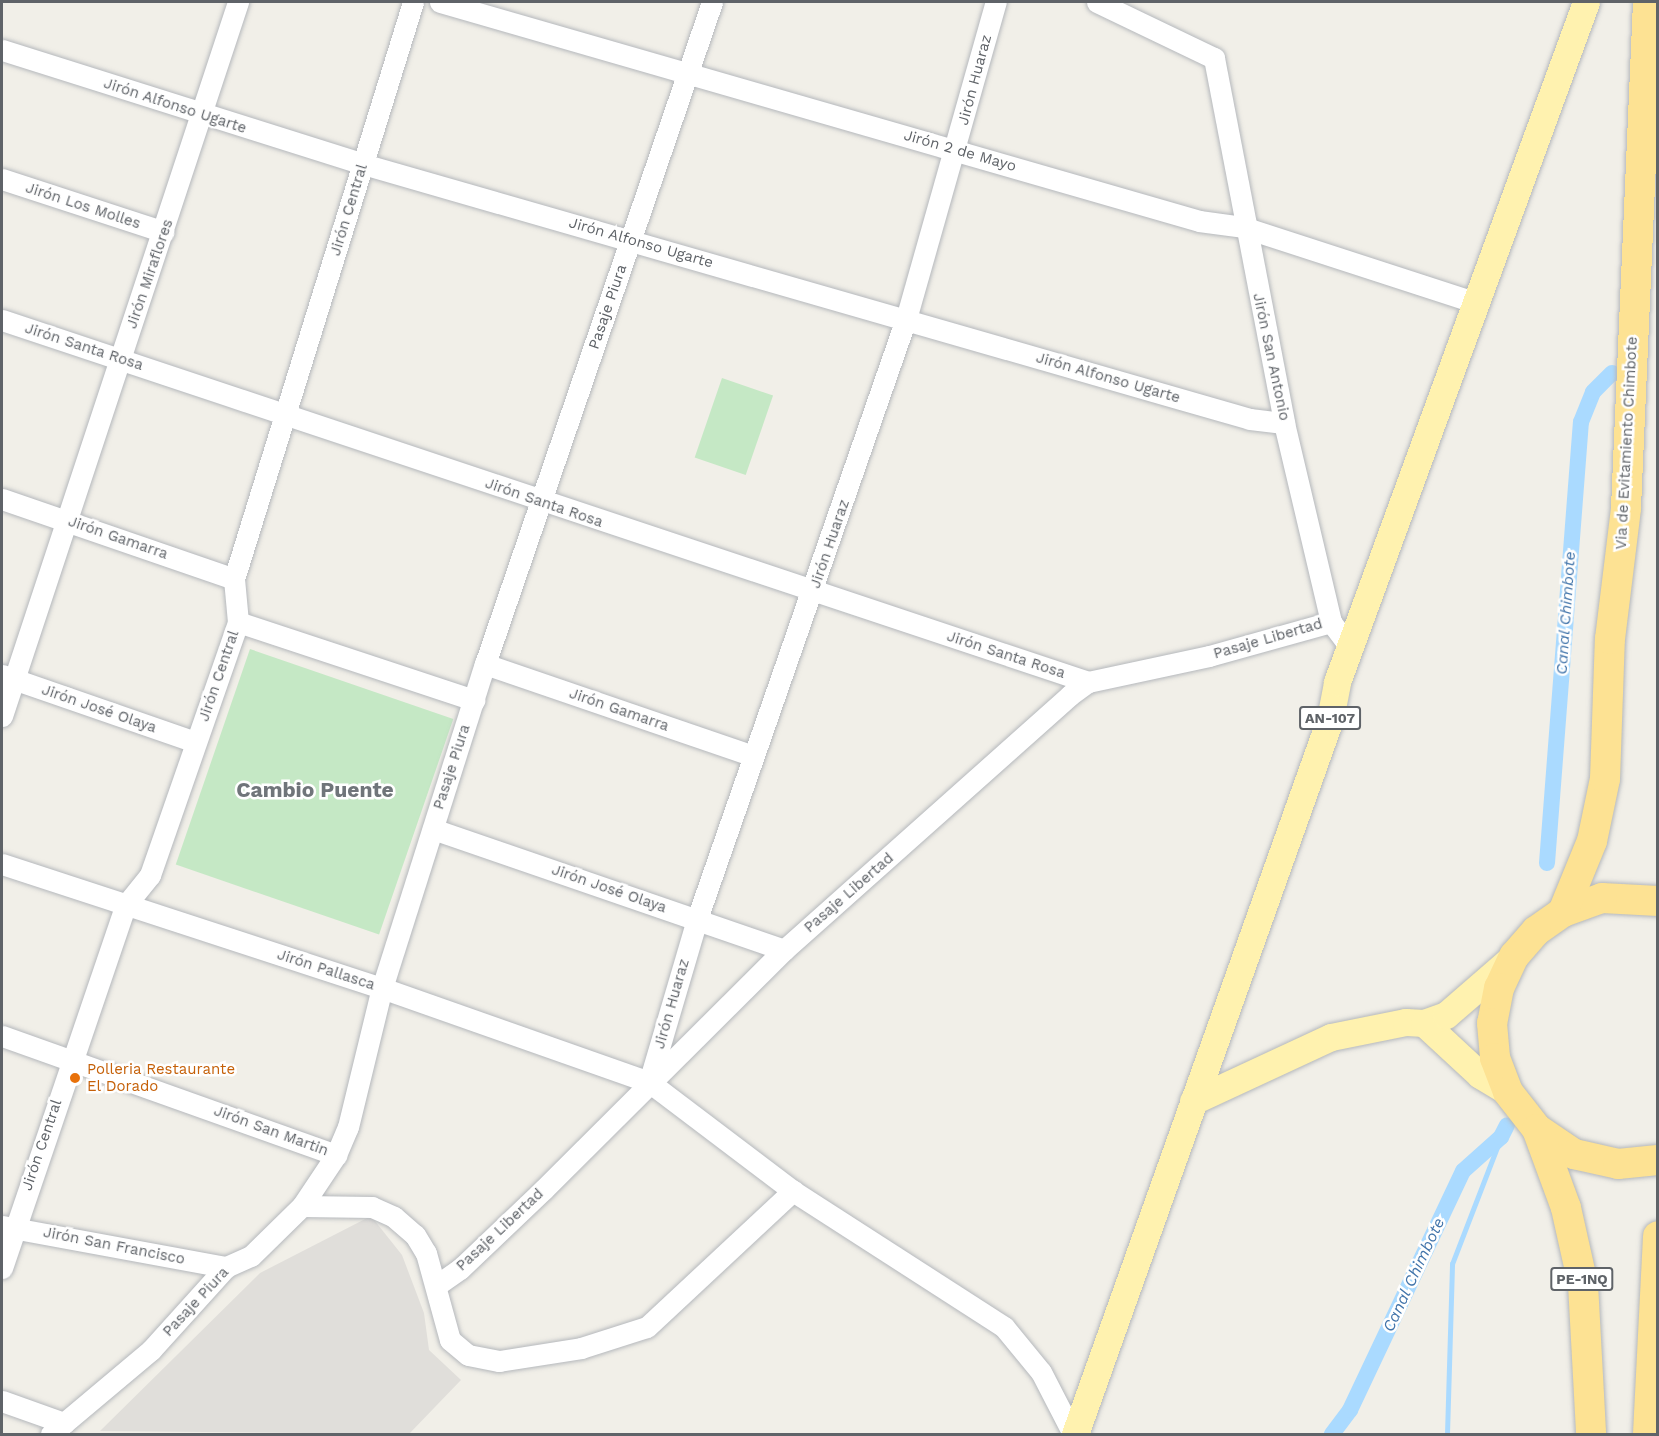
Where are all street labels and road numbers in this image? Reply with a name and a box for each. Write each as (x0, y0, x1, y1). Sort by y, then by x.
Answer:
street label: Jirón Huaraz (954, 33, 996, 127)
street label: Jirón Alfonso Ugarte (101, 74, 249, 138)
street label: Jirón 2 de Mayo (902, 126, 1018, 176)
street label: Jirón Central (326, 162, 372, 258)
street label: Jirón Los Molles (23, 179, 143, 233)
street label: Jirón Alfonso Ugarte (567, 214, 715, 272)
street label: Jirón Miraflores (123, 217, 177, 331)
street label: Pasaje Piura (585, 262, 631, 352)
street label: Jirón San Antonio (1249, 291, 1293, 423)
street label: Jirón Santa Rosa (22, 319, 146, 375)
street label: Via de Evitamiento Chimbote (1612, 336, 1642, 550)
street label: Jirón Alfonso Ugarte (1034, 349, 1182, 407)
street label: Jirón Santa Rosa (483, 474, 605, 532)
street label: Jirón Huaraz (806, 497, 854, 591)
street label: Jirón Gamarra (66, 513, 170, 563)
street label: Pasaje Libertad (1211, 615, 1325, 663)
street label: Jirón Santa Rosa (944, 627, 1068, 683)
street label: Jirón Central (195, 628, 243, 724)
street label: Jirón José Olaya (39, 681, 159, 737)
street label: Jirón Gamarra (567, 685, 671, 735)
road number: AN-107 (1298, 707, 1362, 729)
street label: Pasaje Piura (430, 722, 474, 812)
street label: Pasaje Libertad (801, 849, 897, 937)
street label: Jirón José Olaya (549, 861, 669, 917)
street label: Jirón Pallasca (275, 946, 377, 994)
street label: Jirón Huaraz (651, 957, 693, 1051)
street label: Jirón Central (18, 1097, 66, 1193)
street label: Jirón San Martin (211, 1102, 331, 1160)
street label: Pasaje Libertad (453, 1185, 547, 1275)
street label: Jirón San Francisco (42, 1223, 186, 1269)
street label: Pasaje Piura (159, 1263, 233, 1341)
road number: PE-1NQ (1549, 1268, 1615, 1290)

